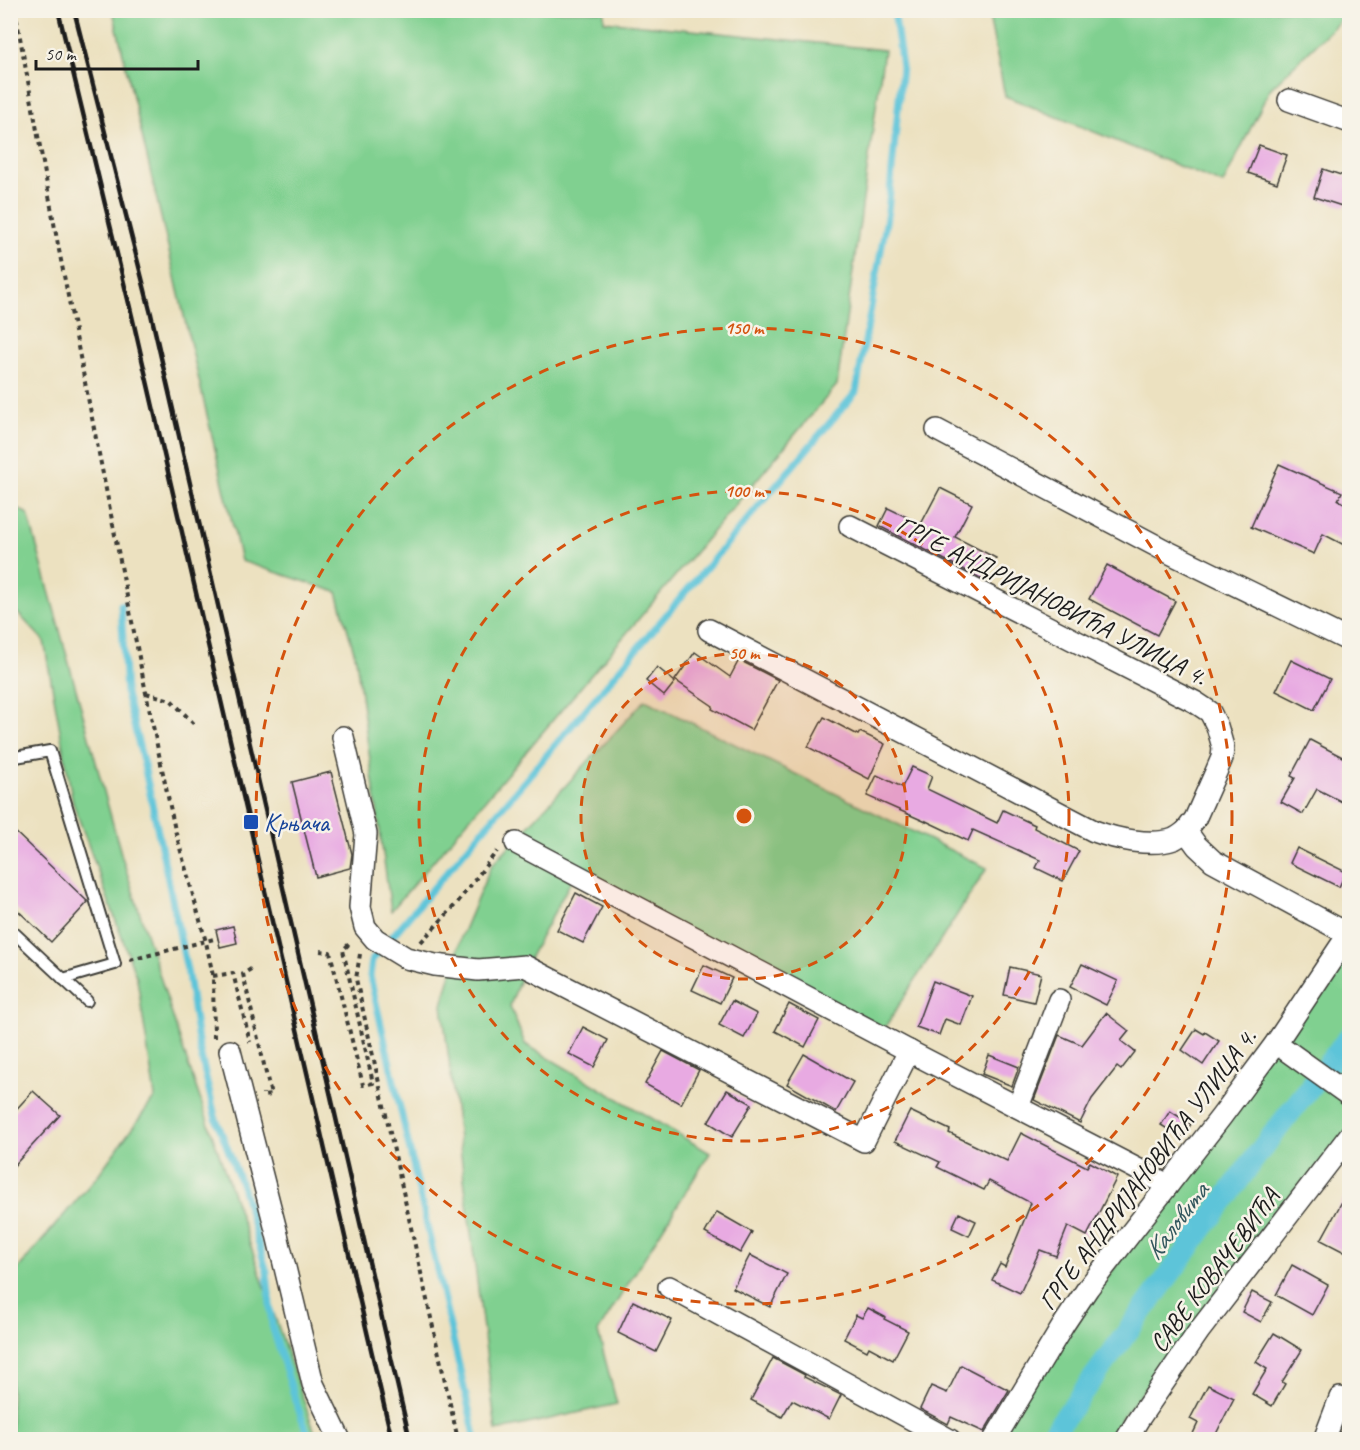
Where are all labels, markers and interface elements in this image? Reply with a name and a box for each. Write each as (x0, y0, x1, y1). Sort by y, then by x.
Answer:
scale bar (36, 33, 198, 71)
text: 50 m (45, 43, 78, 65)
text: 150 m (725, 317, 765, 339)
text: 100 m (725, 480, 765, 502)
street label: ГРГЕ АНДРИЈАНОВИЋА УЛИЦА 4. (891, 508, 1213, 694)
text: 50 m (729, 642, 761, 664)
place label: Крњача (264, 806, 331, 839)
centre of rings (734, 806, 754, 826)
marker: Крњача (242, 813, 260, 831)
street label: ГРГЕ АНДРИЈАНОВИЋА УЛИЦА 4. (1031, 1021, 1265, 1316)
water label: Каловита (1136, 1174, 1217, 1266)
street label: САВЕ КОВАЧЕВИЋА (1142, 1180, 1288, 1359)

